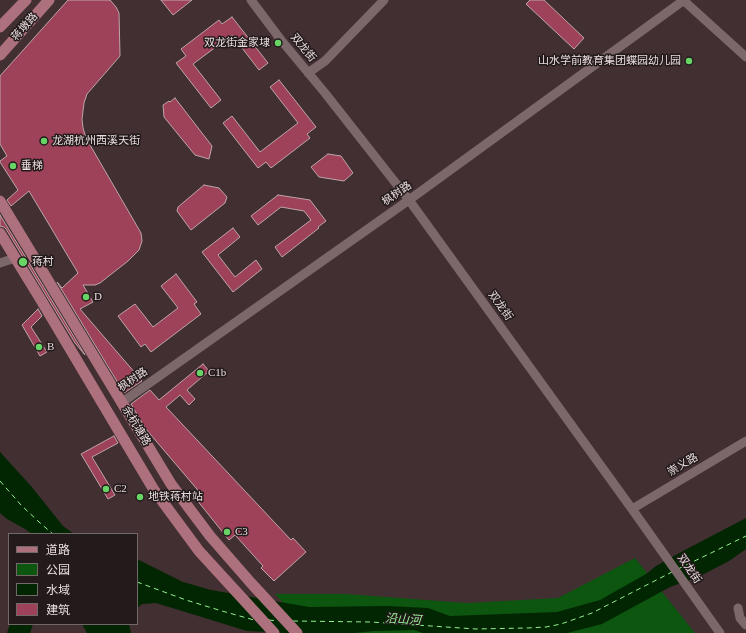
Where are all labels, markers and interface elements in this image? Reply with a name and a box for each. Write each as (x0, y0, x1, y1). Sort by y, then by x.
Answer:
street label: 蒋墩路 (9, 10, 41, 44)
street label: 双龙街 (287, 31, 319, 65)
place label: 双龙街金家埭 (204, 36, 270, 50)
marker: 双龙街金家埭 (273, 38, 283, 48)
place label: 山水学前教育集团蝶园幼儿园 (538, 54, 681, 68)
marker: 山水学前教育集团蝶园幼儿园 (684, 56, 694, 66)
place label: 龙湖杭州西溪天街 (52, 134, 140, 148)
marker: 龙湖杭州西溪天街 (39, 136, 49, 146)
place label: 垂梯 (21, 159, 43, 173)
marker: 垂梯 (8, 161, 18, 171)
street label: 枫树路 (380, 179, 414, 209)
place label: 蒋村 (32, 255, 54, 269)
marker: 蒋村 (17, 256, 29, 268)
street label: 双龙街 (485, 289, 515, 323)
place label: D (94, 290, 102, 304)
marker: D (81, 292, 91, 302)
place label: B (47, 340, 54, 354)
marker: B (34, 342, 44, 352)
street label: 枫树路 (116, 365, 150, 395)
place label: C1b (208, 366, 226, 380)
marker: C1b (195, 368, 205, 378)
street label: 余杭塘路 (119, 404, 153, 448)
street label: 崇义路 (665, 451, 701, 479)
place label: C2 (114, 482, 127, 496)
marker: C2 (101, 484, 111, 494)
place label: 地铁蒋村站 (148, 490, 203, 504)
marker: 地铁蒋村站 (135, 492, 145, 502)
place label: C3 (235, 525, 248, 539)
marker: C3 (222, 527, 232, 537)
legend (8, 533, 138, 625)
text: 道路 (46, 543, 70, 557)
street label: 双龙街 (674, 552, 704, 586)
text: 公园 (46, 563, 70, 577)
text: 水域 (46, 583, 70, 597)
text: 建筑 (46, 603, 70, 617)
water label: 沿山河 (385, 612, 421, 628)

